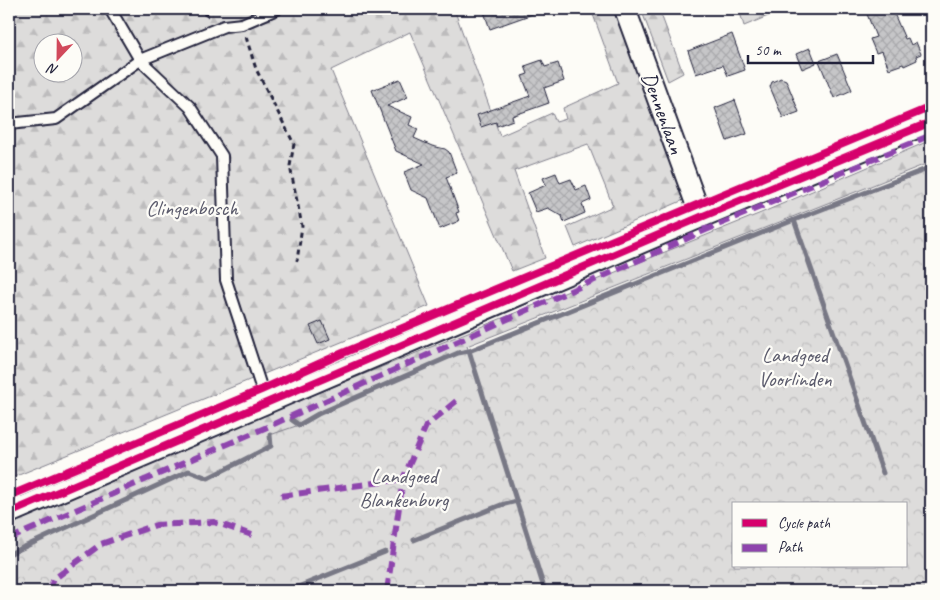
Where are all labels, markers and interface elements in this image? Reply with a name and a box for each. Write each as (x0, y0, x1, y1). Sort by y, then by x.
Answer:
north arrow (32, 32, 82, 82)
scale bar (748, 32, 872, 64)
text: 50 m (755, 41, 782, 60)
text: N (44, 59, 61, 79)
street label: Dennenlaan (636, 69, 690, 158)
park label: Clingenbosch (146, 195, 239, 221)
park label: Landgoed Voorlinden (758, 342, 832, 392)
park label: Landgoed Blankenburg (359, 463, 450, 513)
legend (732, 502, 908, 568)
text: Cycle path (778, 514, 830, 533)
text: Path (778, 538, 804, 557)

